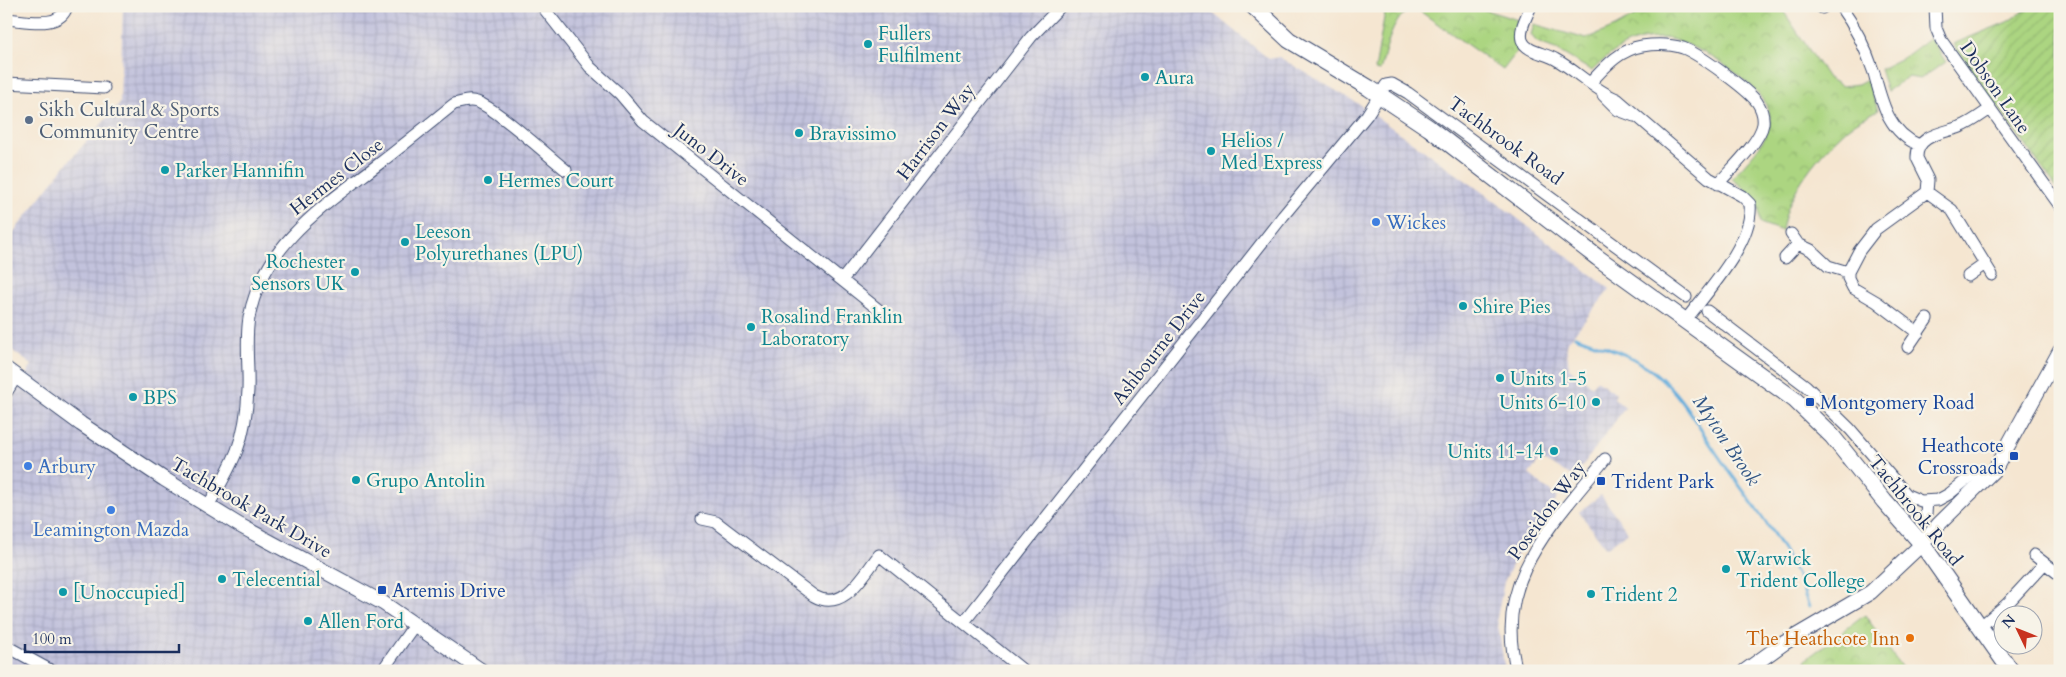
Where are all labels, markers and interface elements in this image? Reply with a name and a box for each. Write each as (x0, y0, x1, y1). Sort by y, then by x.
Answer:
place label: Fullers Fulfilment (878, 21, 961, 69)
street label: Dobson Lane (1954, 36, 2037, 139)
marker: Fullers Fulfilment (862, 38, 874, 50)
place label: Aura (1155, 65, 1194, 91)
marker: Aura (1139, 71, 1151, 83)
street label: Harrison Way (891, 78, 981, 185)
street label: Tachbrook Road (1443, 90, 1568, 191)
place label: Sikh Cultural & Sports Community Centre (39, 97, 219, 145)
marker: Sikh Cultural & Sports Community Centre (23, 114, 35, 126)
street label: Juno Drive (666, 115, 754, 192)
place label: Bravissimo (809, 121, 896, 147)
marker: Bravissimo (793, 127, 805, 139)
place label: Helios / Med Express (1221, 128, 1322, 176)
street label: Hermes Close (284, 132, 389, 222)
marker: Helios / Med Express (1205, 145, 1217, 157)
place label: Parker Hannifin (175, 158, 305, 184)
marker: Parker Hannifin (159, 164, 171, 176)
place label: Hermes Court (498, 168, 614, 194)
marker: Hermes Court (482, 174, 494, 186)
place label: Wickes (1385, 210, 1446, 236)
marker: Wickes (1370, 216, 1382, 228)
place label: Leeson Polyurethanes (LPU) (415, 219, 583, 267)
marker: Leeson Polyurethanes (LPU) (399, 236, 411, 248)
place label: Rochester Sensors UK (251, 249, 346, 297)
marker: Rochester Sensors UK (349, 266, 361, 278)
street label: Ashbourne Drive (1106, 285, 1212, 410)
place label: Shire Pies (1473, 294, 1551, 320)
marker: Shire Pies (1457, 300, 1469, 312)
place label: Rosalind Franklin Laboratory (761, 304, 903, 352)
marker: Rosalind Franklin Laboratory (745, 321, 757, 333)
place label: Units 1-5 (1510, 366, 1587, 392)
marker: Units 1-5 (1494, 372, 1506, 384)
place label: BPS (143, 385, 177, 411)
water label: Myton Brook (1686, 389, 1767, 491)
place label: Units 6-10 (1499, 390, 1586, 416)
place label: Montgomery Road (1820, 390, 1974, 416)
marker: BPS (127, 391, 139, 403)
marker: Units 6-10 (1590, 396, 1602, 408)
marker: Montgomery Road (1804, 396, 1816, 408)
place label: Heathcote Crossroads (1918, 433, 2004, 481)
place label: Units 11-14 (1447, 439, 1544, 465)
marker: Units 11-14 (1548, 445, 1560, 457)
street label: Tachbrook Road (1862, 450, 1968, 572)
marker: Heathcote Crossroads (2008, 450, 2020, 462)
street label: Tachbrook Park Drive (166, 451, 337, 565)
place label: Arbury (38, 454, 96, 480)
street label: Poseidon Way (1502, 455, 1592, 566)
marker: Arbury (22, 460, 34, 472)
place label: Grupo Antolin (366, 468, 486, 494)
place label: Trident Park (1611, 469, 1715, 495)
marker: Grupo Antolin (350, 474, 362, 486)
marker: Trident Park (1595, 475, 1607, 487)
marker: Leamington Mazda (105, 504, 117, 516)
place label: Leamington Mazda (33, 517, 189, 543)
place label: Warwick Trident College (1735, 546, 1865, 594)
marker: Warwick Trident College (1720, 563, 1732, 575)
place label: Telecential (232, 567, 321, 593)
marker: Telecential (216, 573, 228, 585)
place label: Artemis Drive (392, 578, 506, 604)
place label: [Unoccupied] (73, 580, 185, 606)
place label: Trident 2 (1601, 582, 1678, 608)
marker: Artemis Drive (376, 584, 388, 596)
marker: [Unoccupied] (57, 586, 69, 598)
marker: Trident 2 (1585, 588, 1597, 600)
north arrow (1994, 604, 2044, 654)
place label: Allen Ford (318, 609, 404, 635)
text: N (1998, 611, 2020, 632)
marker: Allen Ford (302, 615, 314, 627)
scale bar (25, 622, 179, 654)
place label: The Heathcote Inn (1746, 626, 1900, 652)
text: 100 m (32, 629, 72, 649)
marker: The Heathcote Inn (1904, 632, 1916, 644)

